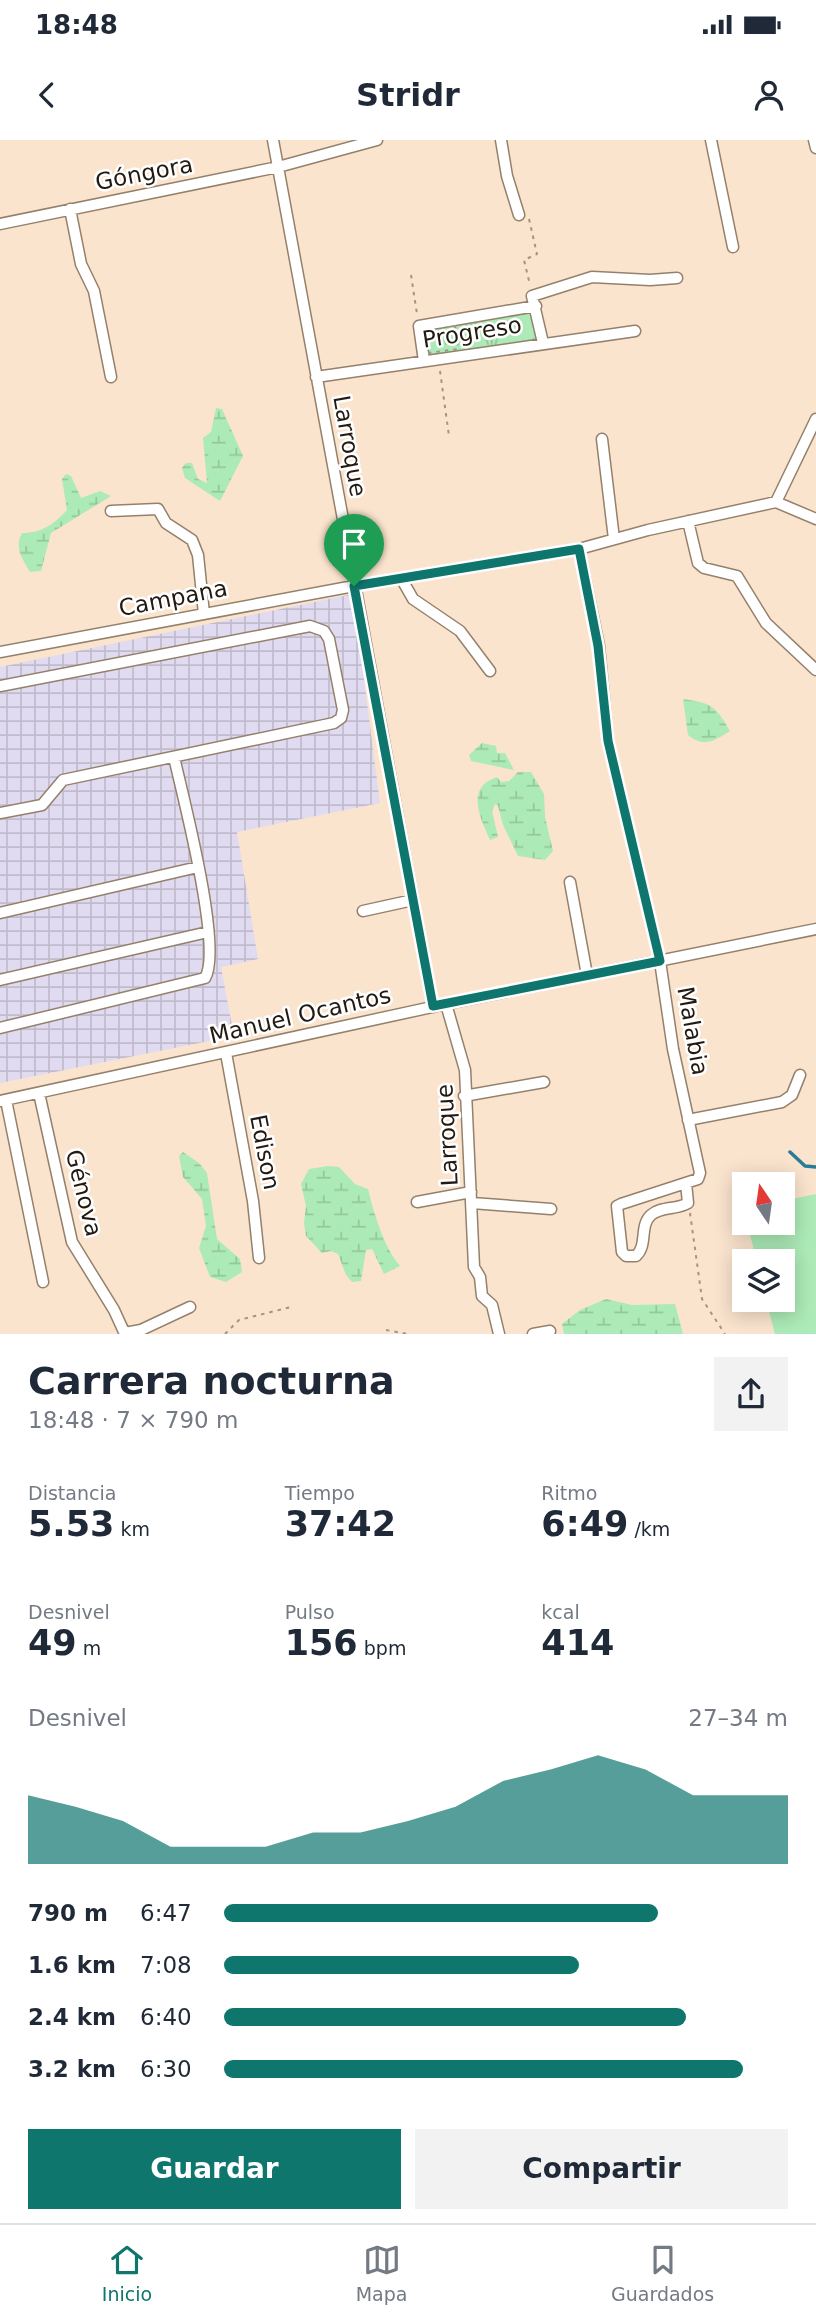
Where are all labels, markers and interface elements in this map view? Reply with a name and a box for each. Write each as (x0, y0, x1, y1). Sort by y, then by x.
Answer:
text: 18:48 (35, 10, 118, 40)
icon: back (28, 76, 66, 114)
text: Stridr (356, 76, 460, 114)
icon: person (750, 76, 788, 114)
street label: Góngora (93, 151, 195, 195)
street label: Progreso (420, 311, 524, 353)
street label: Larroque (328, 393, 372, 499)
pin (324, 514, 384, 586)
icon: arrive (335, 525, 373, 563)
street label: Campana (117, 575, 229, 621)
street label: Manuel Ocantos (207, 981, 393, 1049)
street label: Malabia (672, 985, 714, 1077)
street label: Larroque (431, 1083, 463, 1187)
street label: Edison (245, 1112, 285, 1192)
street label: Génova (61, 1147, 107, 1239)
north arrow (732, 1172, 794, 1236)
map controls (732, 1172, 795, 1312)
button: layers (732, 1249, 795, 1312)
button: share (714, 1357, 788, 1431)
text: Carrera nocturna (28, 1359, 395, 1403)
text: 18:48 · 7 × 790 m (28, 1407, 238, 1433)
text: Distancia (28, 1482, 116, 1504)
text: Tiempo (285, 1482, 355, 1504)
text: Ritmo (541, 1482, 597, 1504)
text: 5.53 (28, 1504, 114, 1544)
text: 37:42 (285, 1504, 396, 1544)
text: 6:49 (541, 1504, 628, 1544)
text: km (114, 1518, 150, 1540)
text: /km (628, 1518, 670, 1540)
text: Desnivel (28, 1601, 110, 1623)
text: Pulso (285, 1601, 335, 1623)
text: kcal (541, 1601, 580, 1623)
text: 49 (28, 1623, 77, 1663)
text: 156 (285, 1623, 358, 1663)
text: 414 (541, 1623, 614, 1663)
text: m (77, 1637, 101, 1659)
text: bpm (358, 1637, 406, 1659)
text: Desnivel (28, 1705, 127, 1731)
text: 27–34 m (688, 1705, 788, 1731)
text: 790 m (28, 1900, 108, 1926)
text: 6:47 (140, 1900, 192, 1926)
text: 1.6 km (28, 1952, 116, 1978)
text: 7:08 (140, 1952, 192, 1978)
text: 2.4 km (28, 2004, 116, 2030)
text: 6:40 (140, 2004, 192, 2030)
text: 3.2 km (28, 2056, 116, 2082)
text: 6:30 (140, 2056, 192, 2082)
button: Guardar (28, 2129, 401, 2209)
button: Compartir (415, 2129, 788, 2209)
tab: Inicio (102, 2241, 152, 2305)
tab: Mapa (356, 2241, 407, 2305)
tab: Guardados (611, 2241, 714, 2305)

